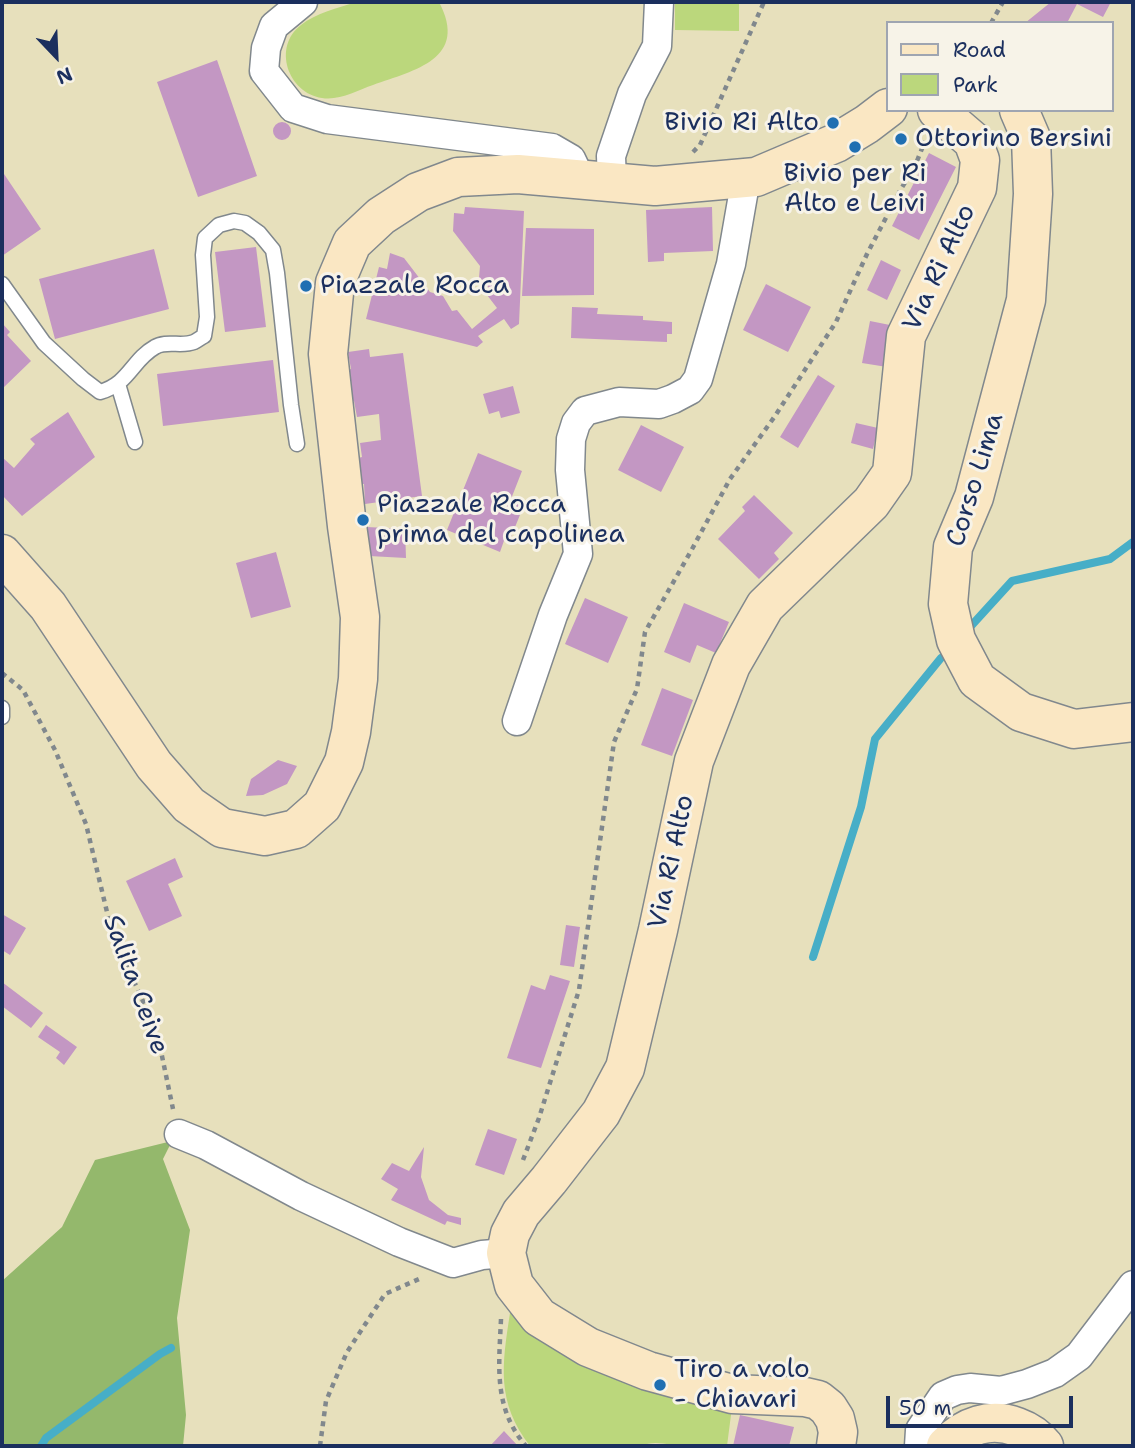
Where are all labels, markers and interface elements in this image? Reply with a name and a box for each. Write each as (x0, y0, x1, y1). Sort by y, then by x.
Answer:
north arrow (21, 21, 91, 91)
legend (886, 21, 1114, 112)
text: Road (953, 36, 1006, 64)
text: N (53, 61, 76, 90)
text: Park (953, 71, 998, 99)
place label: Bivio Ri Alto (664, 107, 819, 139)
marker: Bivio Ri Alto (825, 115, 841, 131)
place label: Ottorino Bersini (915, 123, 1112, 155)
marker: Ottorino Bersini (893, 131, 909, 147)
marker: Bivio per Ri Alto e Leivi (847, 139, 863, 155)
place label: Bivio per Ri Alto e Leivi (783, 158, 927, 220)
street label: Via Ri Alto (897, 200, 983, 336)
place label: Piazzale Rocca (320, 270, 509, 302)
marker: Piazzale Rocca (298, 278, 314, 294)
street label: Corso Lima (941, 409, 1011, 551)
place label: Piazzale Rocca prima del capolinea (377, 489, 625, 550)
marker: Piazzale Rocca prima del capolinea (355, 512, 371, 528)
street label: Via Ri Alto (643, 792, 701, 932)
street label: Salita Ceive (95, 911, 175, 1059)
place label: Tiro a volo - Chiavari (674, 1354, 810, 1416)
marker: Tiro a volo - Chiavari (652, 1377, 668, 1393)
scale bar (890, 1382, 1077, 1426)
text: 50 m (899, 1394, 952, 1422)

